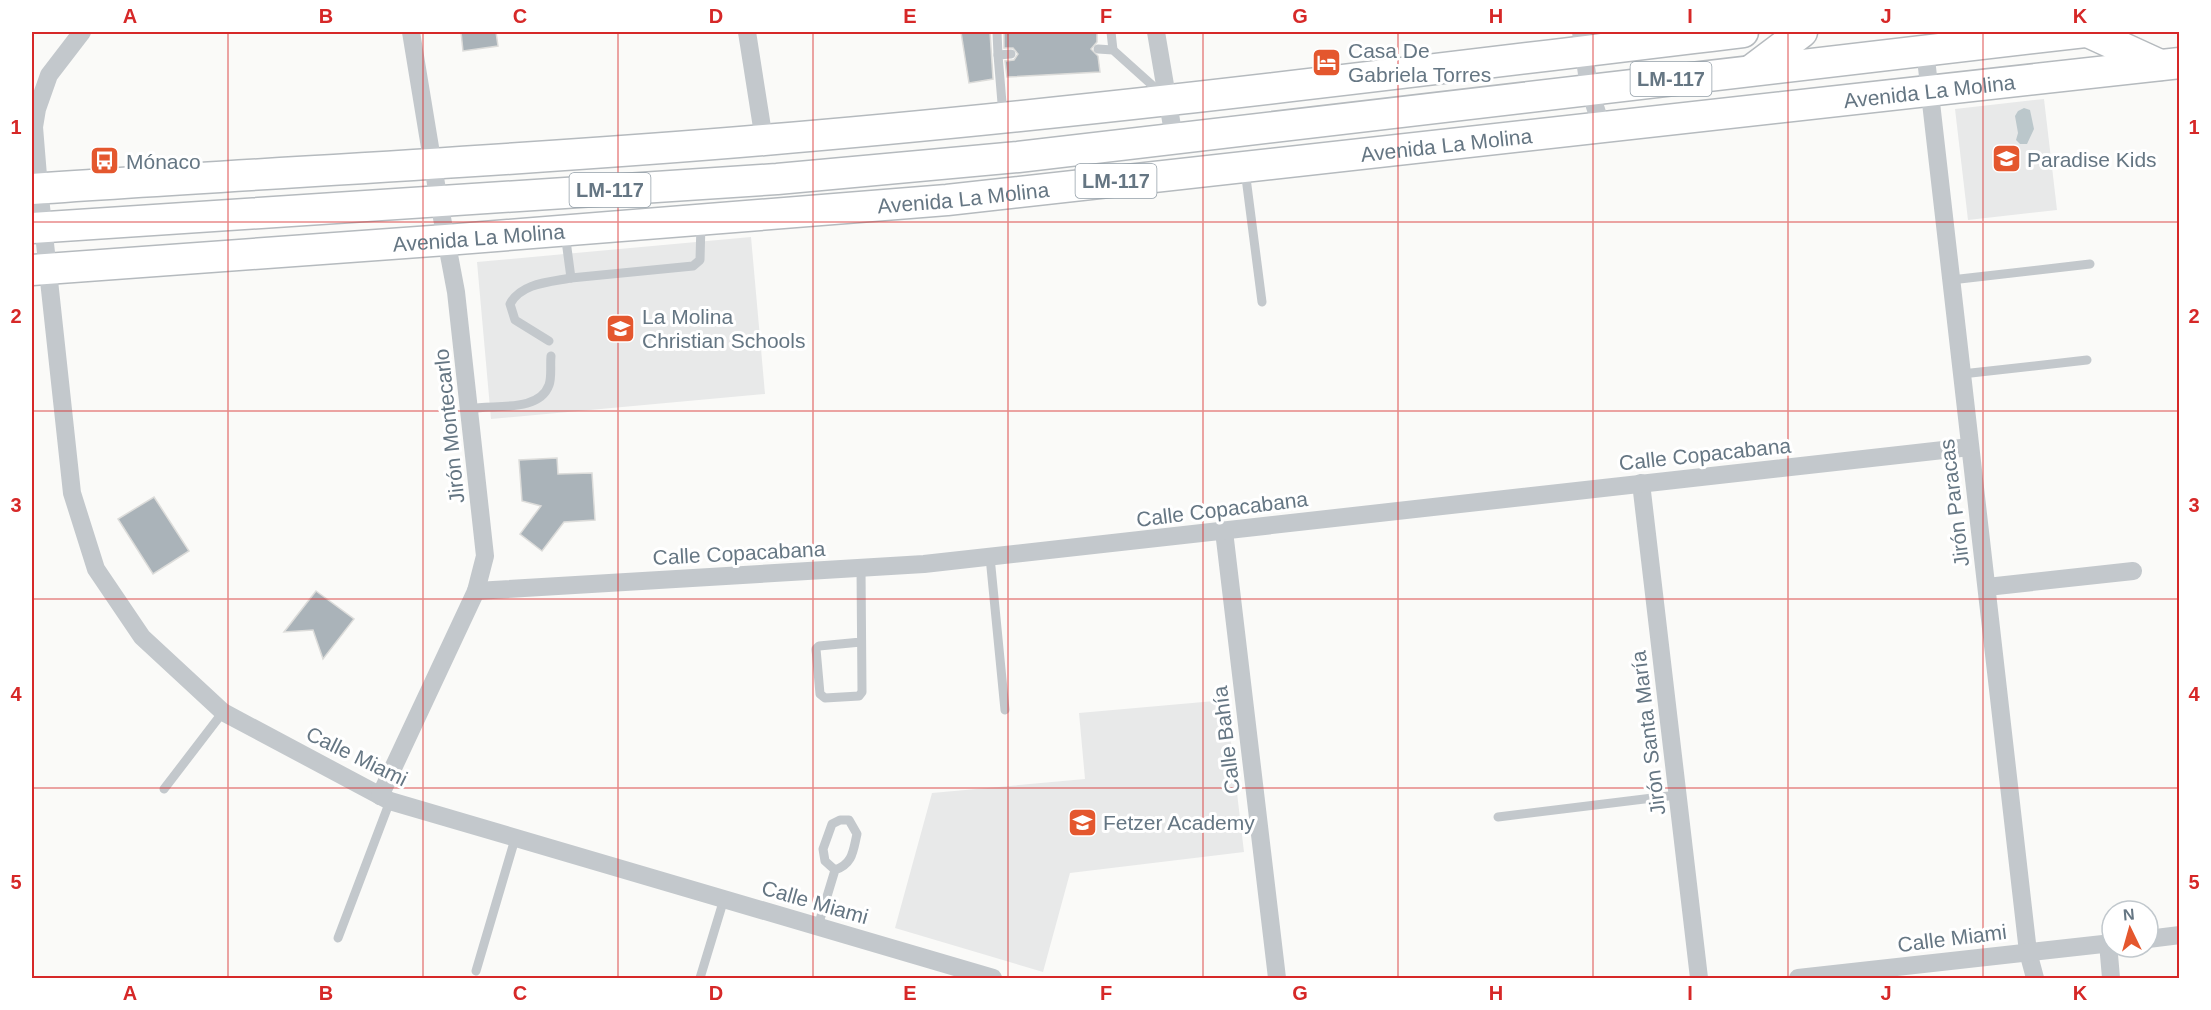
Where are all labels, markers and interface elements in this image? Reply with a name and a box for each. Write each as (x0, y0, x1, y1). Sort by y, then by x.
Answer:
text: A (123, 5, 137, 27)
text: B (319, 5, 333, 27)
text: C (513, 5, 527, 27)
text: D (709, 5, 723, 27)
text: E (903, 5, 917, 27)
text: F (1100, 5, 1112, 27)
text: G (1292, 5, 1308, 27)
text: H (1489, 5, 1503, 27)
text: I (1687, 5, 1693, 27)
text: J (1880, 5, 1892, 27)
text: K (2073, 5, 2088, 27)
place label: Casa De Gabriela Torres (1348, 39, 1491, 86)
hotel icon: Casa De Gabriela Torres (1311, 46, 1343, 78)
road number: LM-117 (1630, 62, 1712, 96)
street label: Avenida La Molina (1842, 70, 2017, 112)
text: 1 (10, 116, 22, 138)
text: 1 (2188, 116, 2200, 138)
street label: Avenida La Molina (1359, 124, 1534, 165)
school or university icon: Paradise Kids (1990, 143, 2022, 175)
bus stop icon: Mónaco (89, 145, 121, 177)
place label: Paradise Kids (2027, 148, 2157, 171)
place label: Mónaco (126, 150, 201, 173)
road number: LM-117 (1076, 164, 1156, 198)
road number: LM-117 (570, 173, 650, 207)
street label: Avenida La Molina (876, 177, 1051, 217)
street label: Avenida La Molina (392, 219, 566, 255)
text: 2 (10, 305, 22, 327)
place label: La Molina Christian Schools (642, 305, 805, 352)
text: 2 (2188, 305, 2200, 327)
school or university icon: La Molina Christian Schools (605, 312, 637, 344)
street label: Jirón Montecarlo (429, 348, 469, 504)
street label: Calle Copacabana (1618, 433, 1792, 474)
street label: Jirón Paracas (1935, 438, 1973, 568)
street label: Calle Copacabana (1135, 487, 1309, 531)
text: 3 (10, 494, 22, 516)
text: 3 (2188, 494, 2200, 516)
street label: Calle Copacabana (652, 537, 826, 569)
street label: Jirón Santa María (1626, 649, 1670, 817)
text: 4 (10, 683, 22, 705)
text: 4 (2188, 683, 2200, 705)
street label: Calle Bahía (1208, 684, 1244, 795)
street label: Calle Miami (303, 722, 411, 790)
school or university icon: Fetzer Academy (1066, 806, 1098, 838)
place label: Fetzer Academy (1103, 811, 1255, 834)
text: 5 (10, 871, 22, 893)
text: 5 (2188, 871, 2200, 893)
street label: Calle Miami (759, 876, 871, 928)
north arrow (2100, 899, 2160, 959)
text: N (2122, 906, 2135, 924)
street label: Calle Miami (1896, 920, 2008, 956)
text: A (123, 982, 137, 1004)
text: B (319, 982, 333, 1004)
text: C (513, 982, 527, 1004)
text: D (709, 982, 723, 1004)
text: E (903, 982, 917, 1004)
text: F (1100, 982, 1112, 1004)
text: G (1292, 982, 1308, 1004)
text: H (1489, 982, 1503, 1004)
text: I (1687, 982, 1693, 1004)
text: J (1880, 982, 1892, 1004)
text: K (2073, 982, 2088, 1004)

